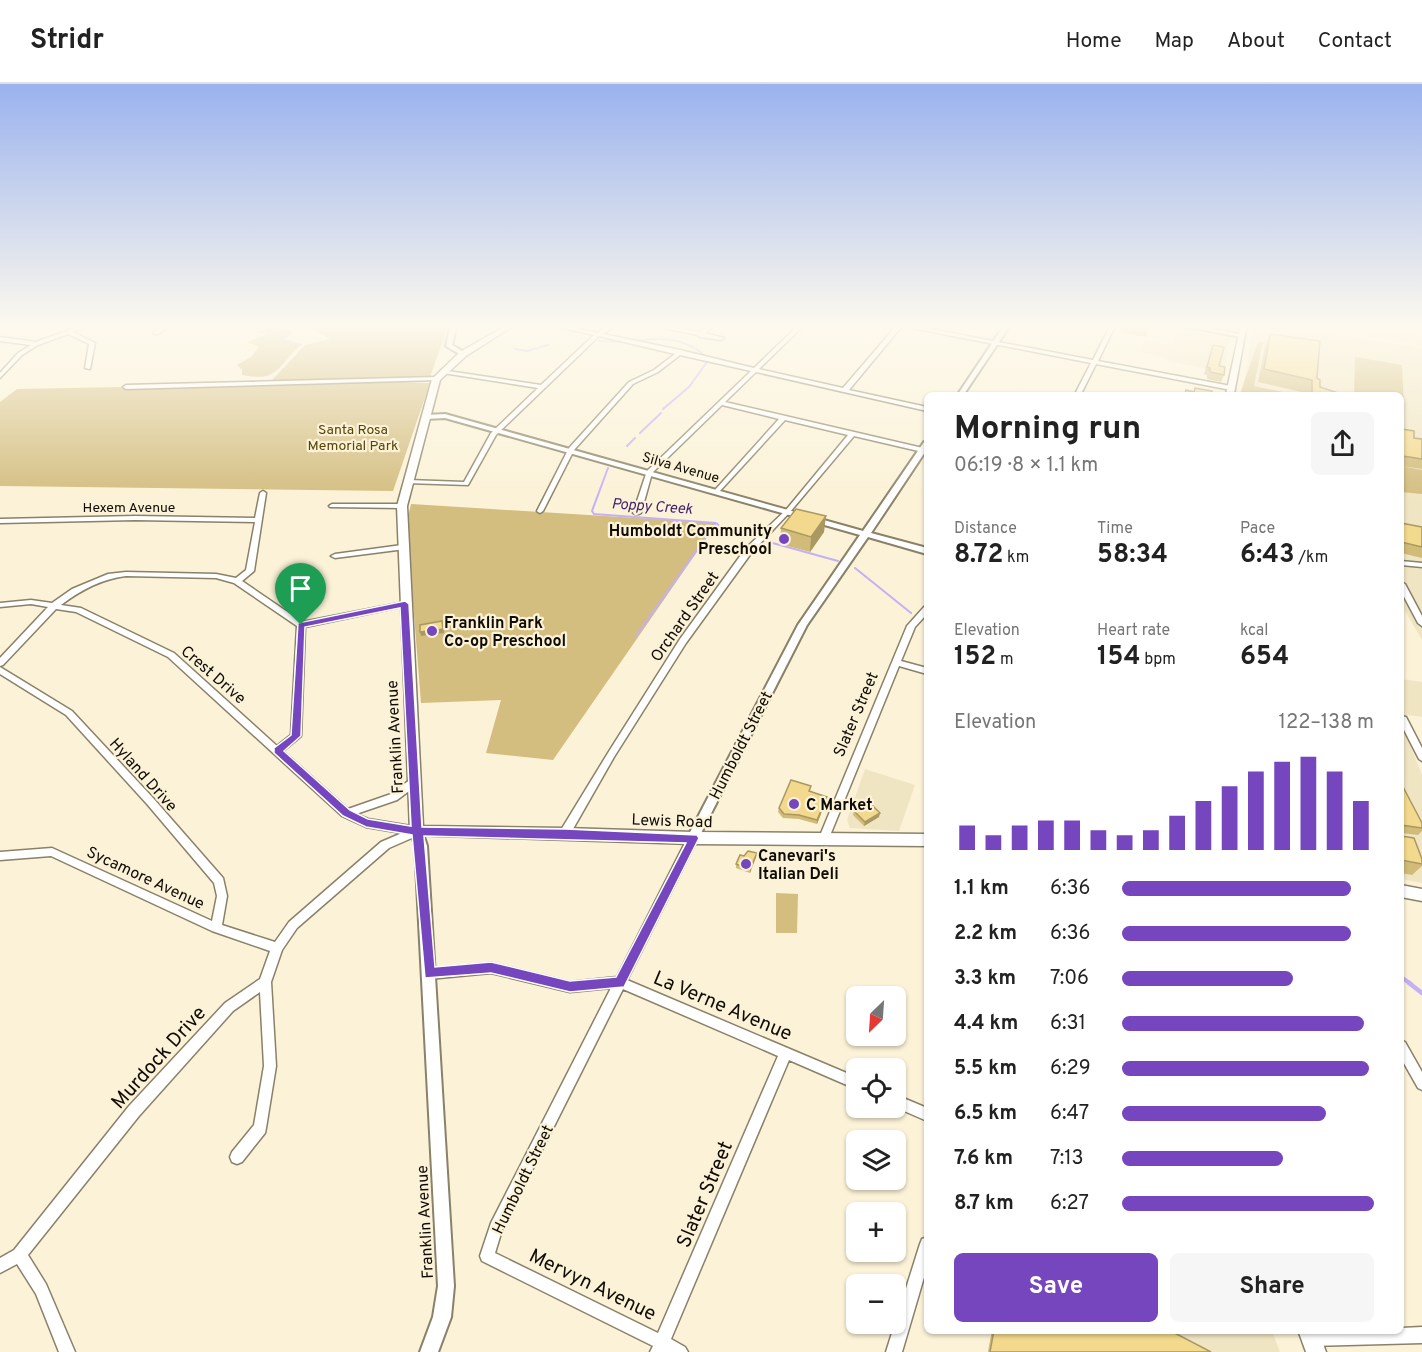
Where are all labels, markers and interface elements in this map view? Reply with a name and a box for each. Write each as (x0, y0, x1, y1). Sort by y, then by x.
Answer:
text: Stridr (30, 23, 104, 59)
text: Home (1066, 28, 1122, 55)
text: Map (1155, 28, 1194, 55)
text: About (1227, 28, 1285, 55)
text: Contact (1318, 28, 1392, 55)
text: Morning run (954, 409, 1141, 451)
button: share (1311, 412, 1374, 475)
park label: Santa Rosa Memorial Park (308, 422, 398, 455)
street label: Silva Avenue (640, 449, 721, 488)
text: 06:19 · 8 × 1.1 km (954, 453, 1098, 479)
water label: Poppy Creek (611, 495, 693, 520)
street label: Hexem Avenue (83, 500, 175, 517)
text: Distance (954, 519, 1017, 539)
text: Time (1097, 519, 1133, 539)
text: Pace (1240, 519, 1275, 539)
place label: Humboldt Community Preschool (609, 522, 772, 560)
marker: Humboldt Community Preschool (777, 532, 791, 546)
text: 8.72 (954, 539, 1003, 572)
text: 58:34 (1097, 539, 1168, 572)
text: 6:43 (1240, 539, 1295, 572)
text: km (1003, 548, 1029, 568)
text: /km (1295, 548, 1328, 568)
pin (275, 563, 326, 625)
street label: Orchard Street (647, 568, 724, 666)
icon: arrive (284, 572, 317, 605)
place label: Franklin Park Co-op Preschool (444, 614, 566, 652)
text: Elevation (954, 621, 1020, 641)
text: Heart rate (1097, 621, 1170, 641)
text: kcal (1240, 621, 1268, 641)
marker: Franklin Park Co-op Preschool (425, 624, 439, 638)
text: 152 (954, 641, 996, 674)
text: 154 (1097, 641, 1141, 674)
text: 654 (1240, 641, 1289, 674)
street label: Crest Drive (176, 642, 249, 709)
text: m (996, 650, 1014, 670)
text: bpm (1141, 650, 1176, 670)
street label: Slater Street (830, 669, 884, 760)
street label: Franklin Avenue (383, 680, 409, 794)
street label: Humboldt Street (706, 688, 778, 804)
text: Elevation (954, 710, 1036, 736)
text: 122–138 m (1279, 710, 1374, 736)
street label: Hyland Drive (104, 734, 181, 816)
place label: C Market (806, 796, 872, 816)
marker: C Market (787, 797, 801, 811)
street label: Lewis Road (631, 811, 713, 833)
street label: Sycamore Avenue (83, 843, 207, 915)
place label: Canevari's Italian Deli (758, 847, 839, 885)
marker: Canevari's Italian Deli (739, 857, 753, 871)
text: 1.1 km (954, 876, 1009, 902)
text: 6:36 (1050, 876, 1090, 902)
text: 2.2 km (954, 921, 1017, 947)
text: 6:36 (1050, 921, 1090, 947)
street label: La Verne Avenue (649, 966, 796, 1048)
text: 3.3 km (954, 966, 1016, 992)
text: 7:06 (1050, 966, 1089, 992)
north arrow (846, 986, 906, 1046)
map controls (846, 986, 906, 1334)
street label: Murdock Drive (106, 1001, 213, 1115)
text: 4.4 km (954, 1011, 1018, 1037)
text: 6:31 (1050, 1011, 1086, 1037)
text: 5.5 km (954, 1056, 1017, 1082)
text: 6:29 (1050, 1056, 1091, 1082)
button: locate (846, 1058, 906, 1118)
text: 6.5 km (954, 1101, 1017, 1127)
text: 6:47 (1050, 1101, 1089, 1127)
street label: Humboldt Street (489, 1122, 559, 1238)
button: layers (846, 1130, 906, 1190)
street label: Slater Street (672, 1138, 740, 1252)
text: 7.6 km (954, 1146, 1013, 1172)
text: 7:13 (1050, 1146, 1084, 1172)
street label: Franklin Avenue (413, 1165, 439, 1279)
text: 8.7 km (954, 1191, 1014, 1217)
text: 6:27 (1050, 1191, 1089, 1217)
button: + (846, 1202, 906, 1262)
street label: Mervyn Avenue (524, 1244, 660, 1328)
button: Save (954, 1253, 1158, 1322)
button: Share (1170, 1253, 1374, 1322)
button: − (846, 1274, 906, 1334)

